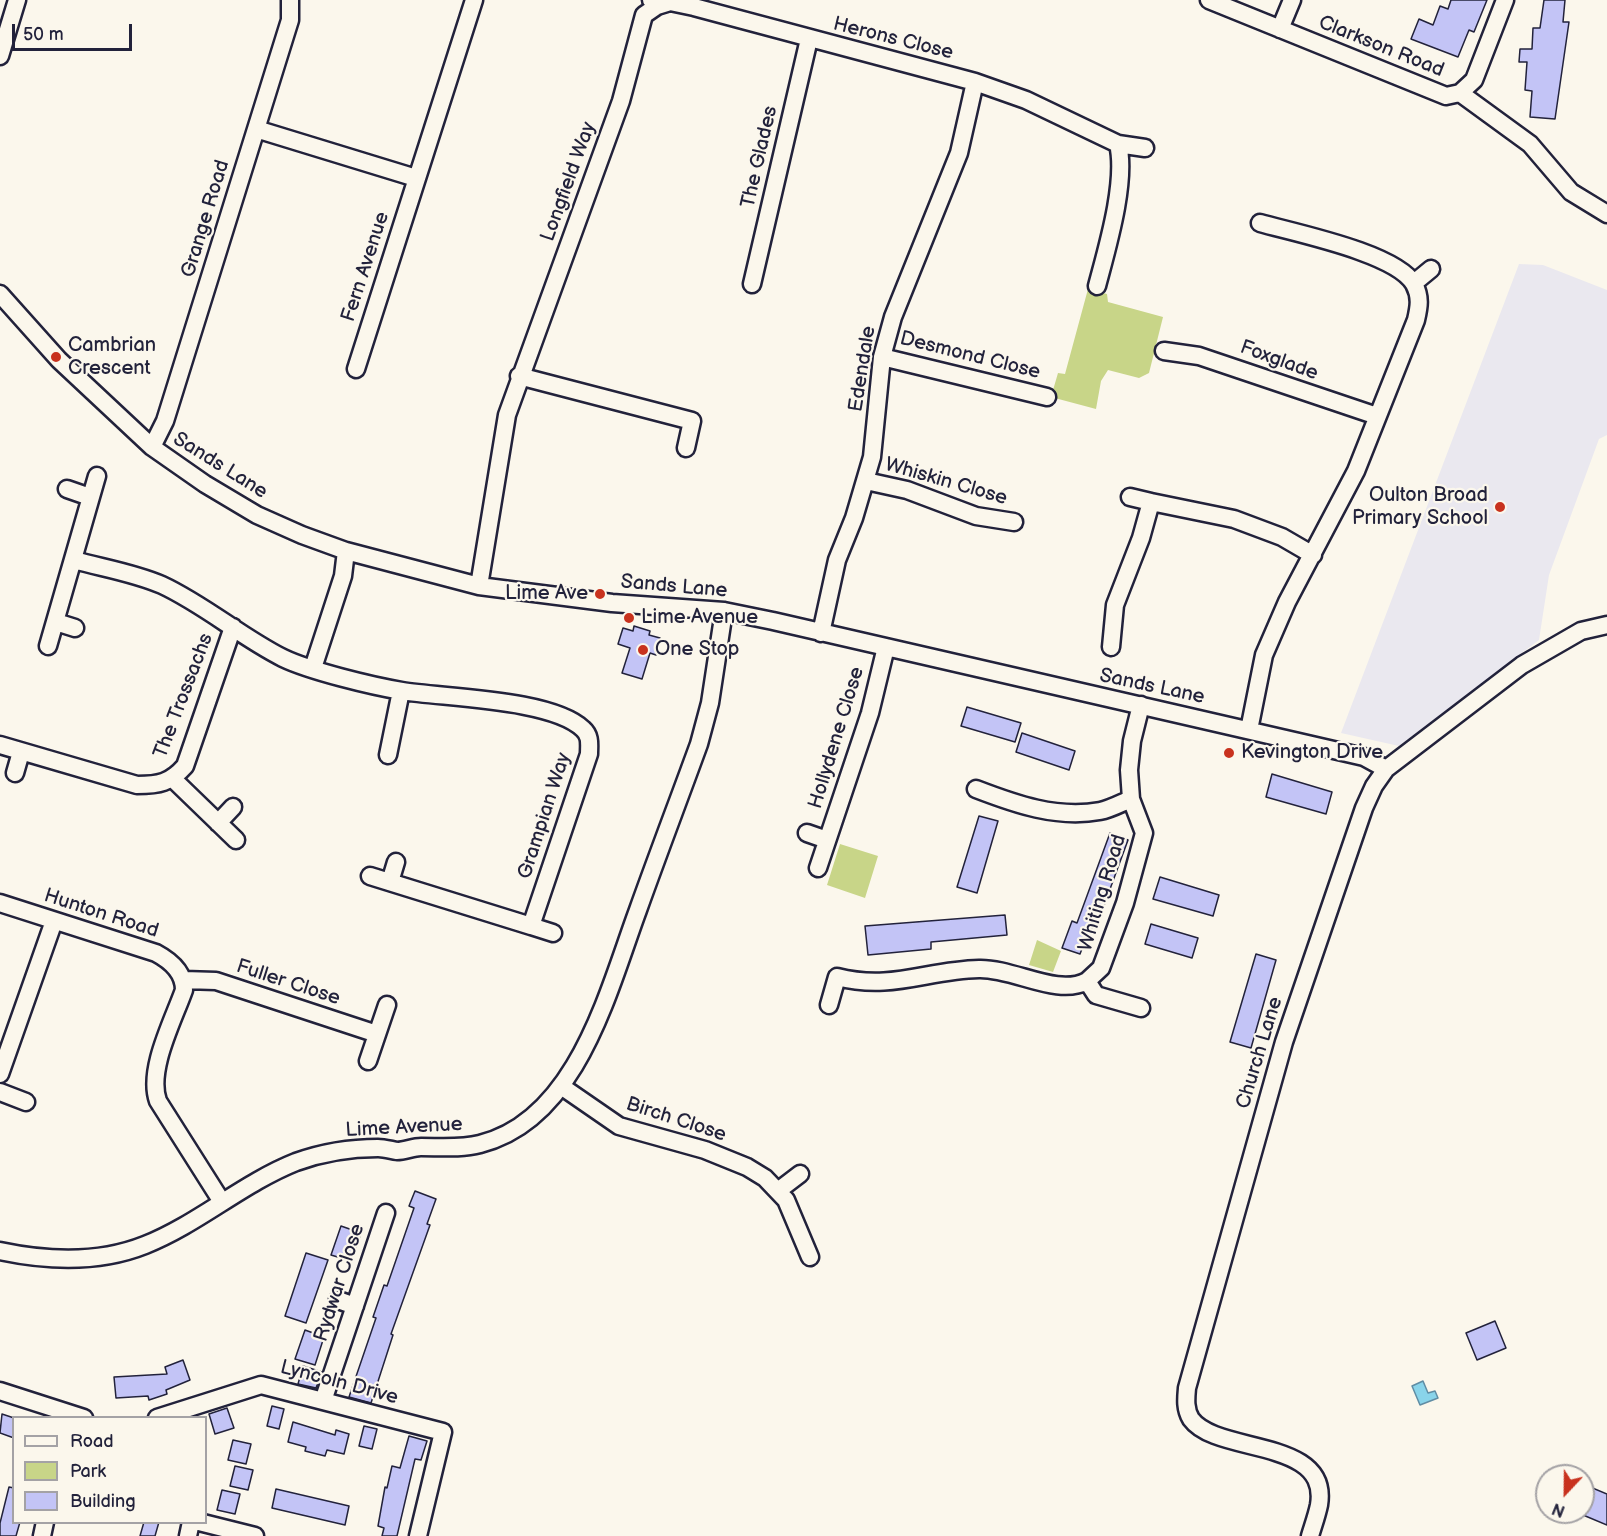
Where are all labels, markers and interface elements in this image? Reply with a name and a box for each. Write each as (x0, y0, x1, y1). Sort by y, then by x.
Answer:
street label: Clarkson Road (1315, 11, 1447, 83)
scale bar (15, 12, 135, 50)
street label: Herons Close (830, 12, 956, 66)
text: 50 m (23, 24, 64, 45)
street label: The Glades (737, 104, 783, 210)
street label: Longfield Way (536, 119, 602, 245)
street label: Grange Road (177, 157, 235, 281)
street label: Fern Avenue (337, 209, 395, 325)
street label: Edendale (844, 324, 882, 414)
street label: Desmond Close (897, 327, 1043, 385)
place label: Cambrian Crescent (68, 334, 156, 381)
street label: Foxglade (1237, 336, 1321, 386)
marker: Cambrian Crescent (49, 350, 63, 364)
street label: Sands Lane (168, 428, 272, 504)
street label: Whiskin Close (882, 453, 1010, 511)
place label: Oulton Broad Primary School (1352, 484, 1488, 531)
marker: Oulton Broad Primary School (1493, 500, 1507, 514)
street label: Sands Lane (620, 570, 728, 604)
place label: Lime Ave (505, 582, 588, 606)
marker: Lime Ave (593, 587, 607, 601)
place label: Lime Avenue (641, 606, 758, 630)
marker: Lime Avenue (622, 611, 636, 625)
street label: The Trossachs (149, 630, 219, 762)
place label: One Stop (655, 638, 739, 662)
marker: One Stop (636, 643, 650, 657)
street label: Hollydene Close (804, 664, 870, 812)
street label: Sands Lane (1097, 664, 1207, 710)
place label: Kevington Drive (1241, 741, 1383, 765)
marker: Kevington Drive (1222, 746, 1236, 760)
street label: Grampian Way (513, 750, 577, 882)
street label: Whiting Road (1074, 832, 1132, 954)
street label: Hunton Road (41, 884, 161, 944)
street label: Fuller Close (233, 955, 343, 1011)
street label: Church Lane (1232, 994, 1288, 1112)
street label: Birch Close (623, 1093, 729, 1147)
street label: Lime Avenue (345, 1113, 463, 1143)
street label: Rydwar Close (310, 1221, 370, 1345)
street label: Lyncoln Drive (277, 1356, 401, 1410)
legend (12, 1416, 207, 1524)
text: Road (70, 1431, 114, 1452)
text: Park (70, 1461, 106, 1482)
north arrow (1535, 1464, 1595, 1524)
text: Building (70, 1491, 136, 1512)
text: N (1550, 1498, 1568, 1520)

